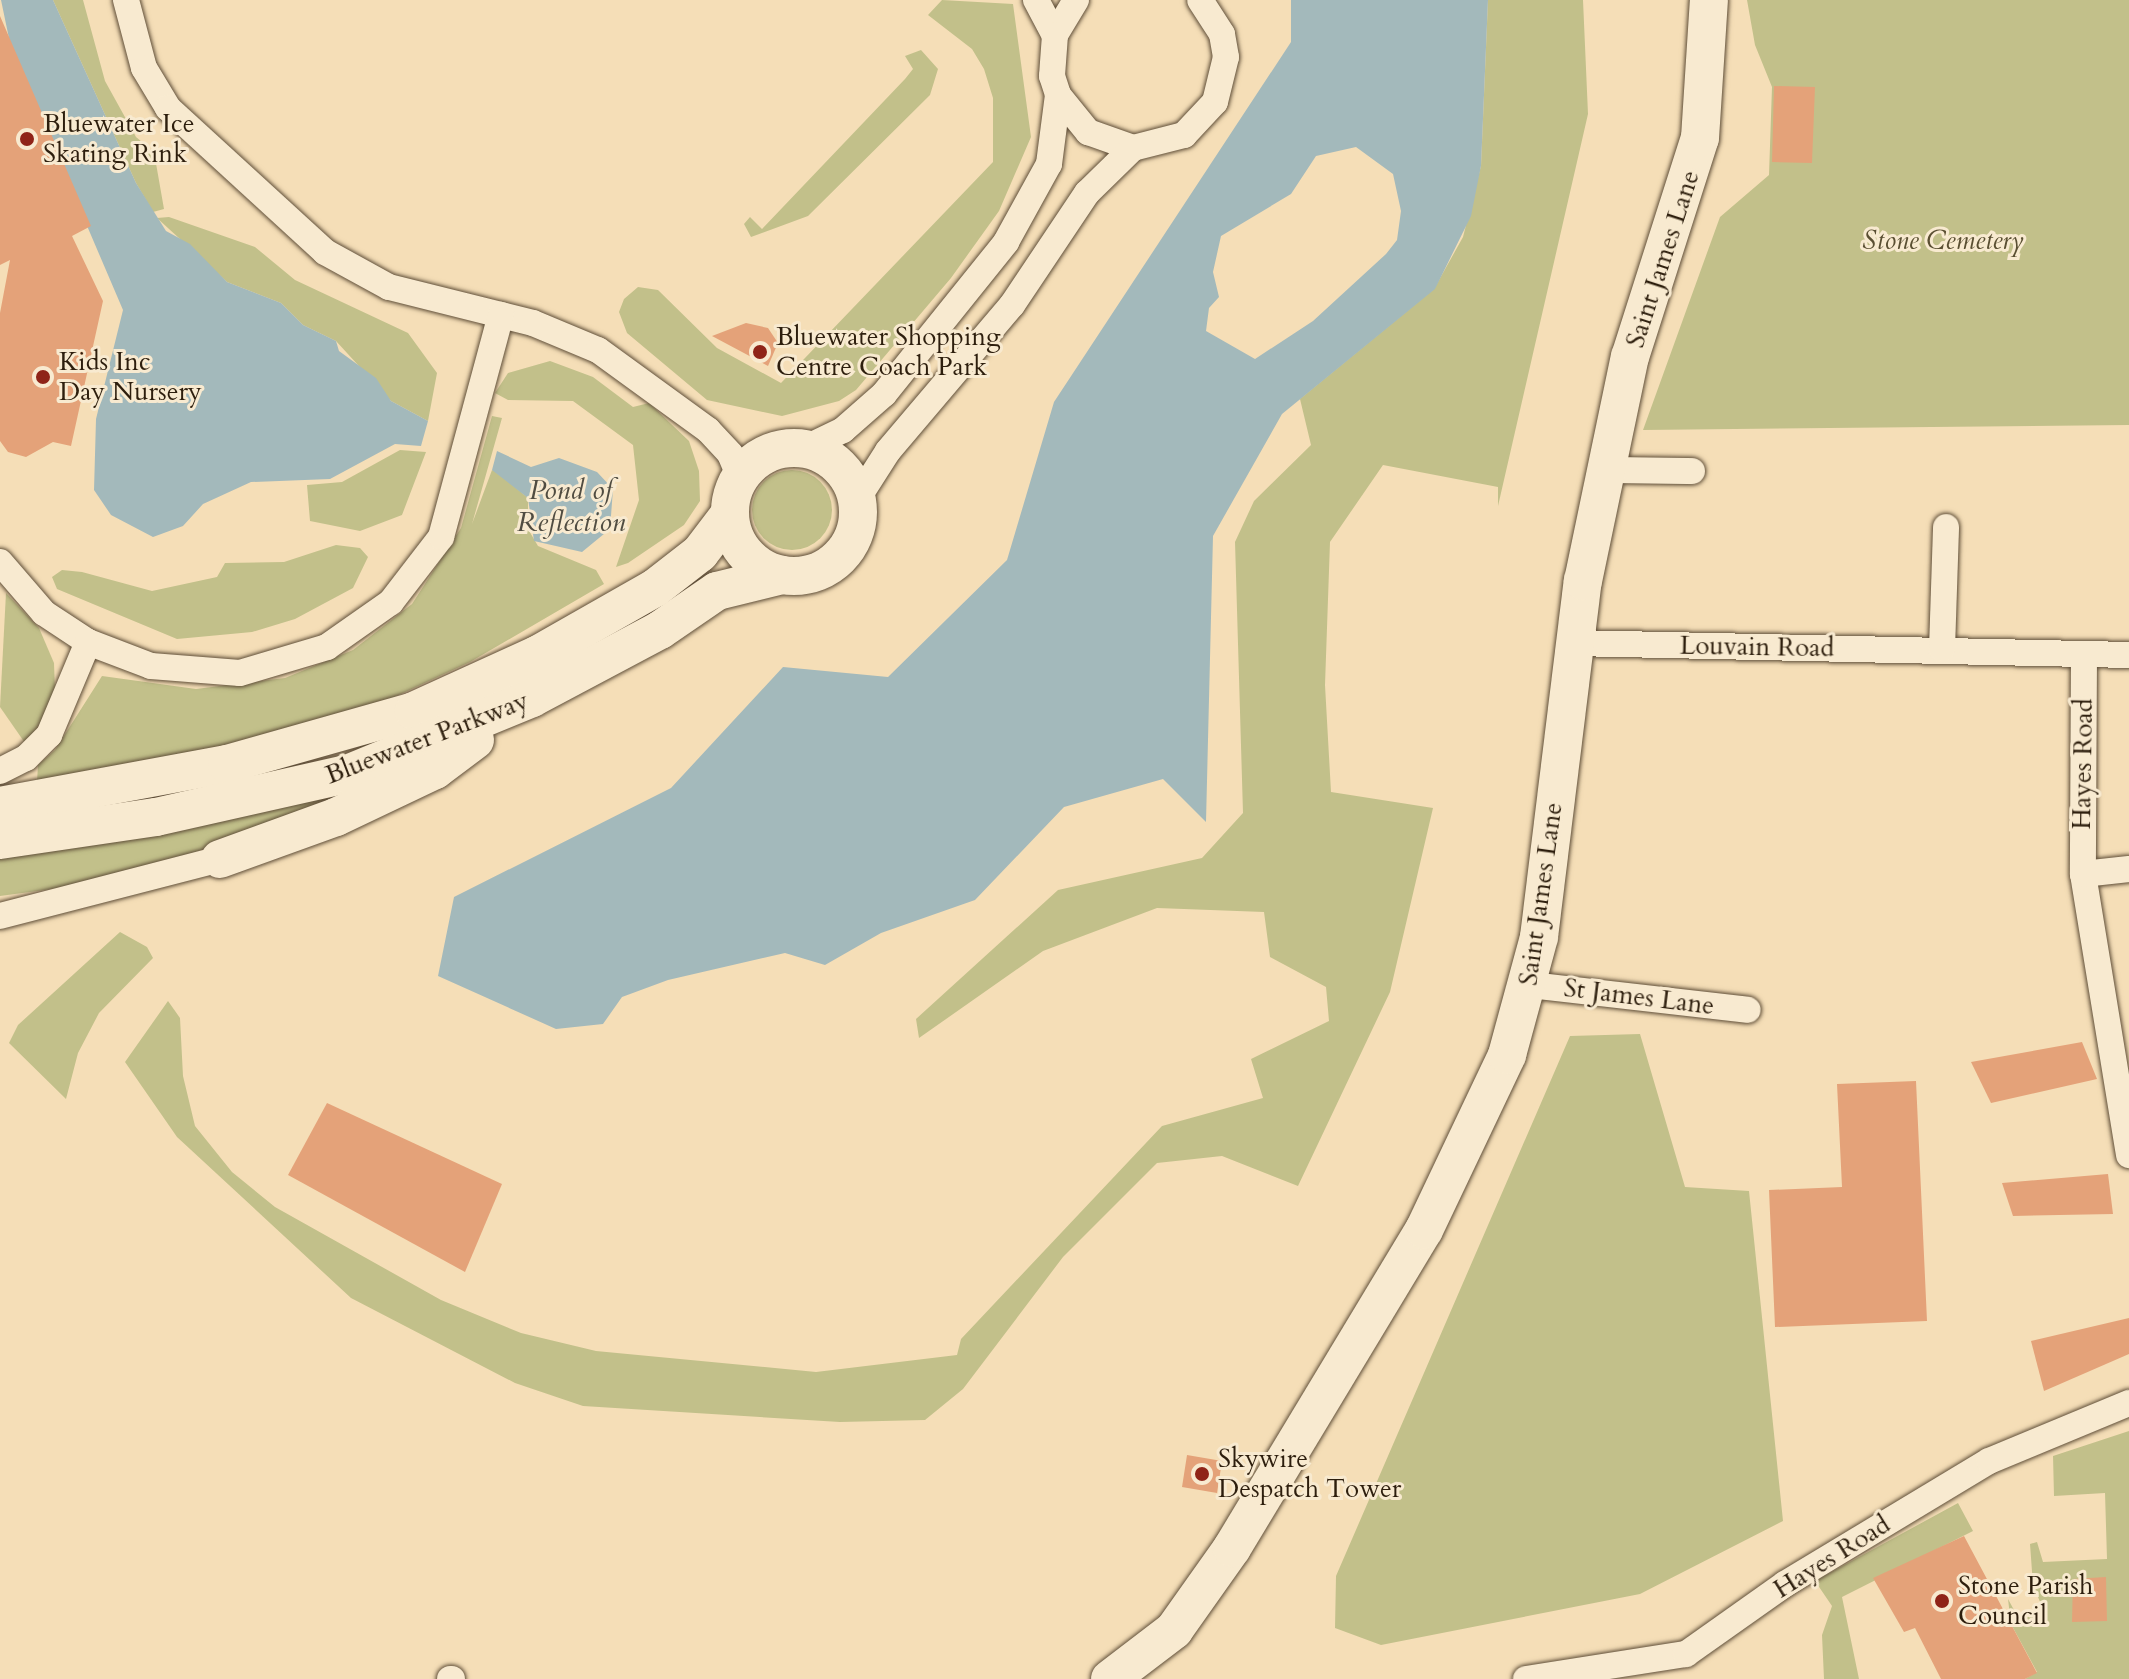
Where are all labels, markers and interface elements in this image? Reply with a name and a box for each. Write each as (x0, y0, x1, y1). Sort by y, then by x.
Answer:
place label: Bluewater Ice Skating Rink (43, 108, 194, 170)
marker: Bluewater Ice Skating Rink (18, 130, 36, 148)
street label: Saint James Lane (1620, 166, 1706, 352)
park label: Stone Cemetery (1862, 225, 2024, 257)
place label: Bluewater Shopping Centre Coach Park (776, 321, 1001, 382)
marker: Bluewater Shopping Centre Coach Park (751, 343, 769, 361)
place label: Kids Inc Day Nursery (59, 346, 202, 408)
marker: Kids Inc Day Nursery (34, 368, 52, 386)
water label: Pond of Reflection (517, 473, 625, 539)
street label: Louvain Road (1679, 630, 1835, 664)
street label: Bluewater Parkway (321, 685, 533, 791)
street label: Hayes Road (2066, 698, 2100, 830)
street label: Saint James Lane (1513, 800, 1569, 988)
street label: St James Lane (1562, 972, 1716, 1022)
place label: Skywire Despatch Tower (1218, 1443, 1401, 1504)
marker: Skywire Despatch Tower (1193, 1465, 1211, 1483)
street label: Hayes Road (1768, 1509, 1896, 1605)
place label: Stone Parish Council (1958, 1570, 2093, 1632)
marker: Stone Parish Council (1933, 1592, 1951, 1610)

